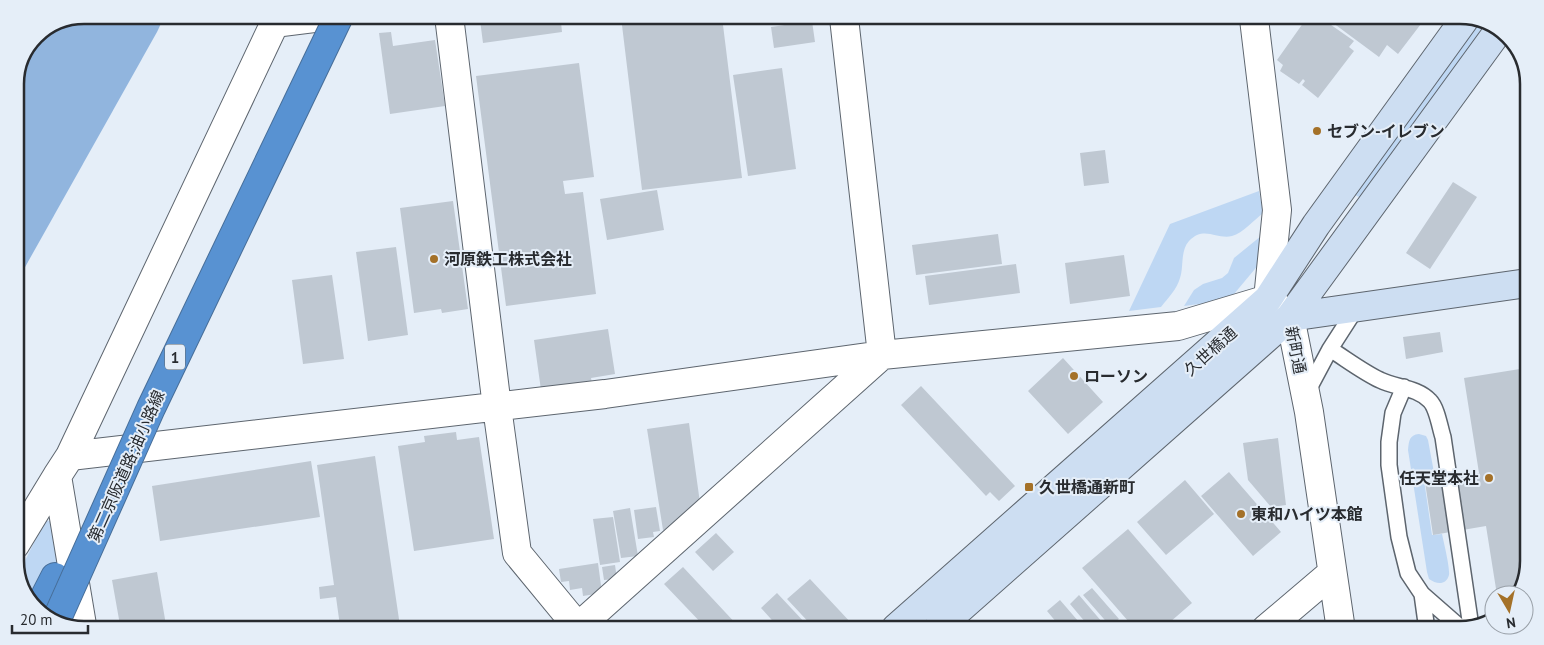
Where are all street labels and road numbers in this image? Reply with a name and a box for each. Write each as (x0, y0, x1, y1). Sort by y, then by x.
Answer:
street label: 久世橋通 (1180, 322, 1240, 380)
street label: 新町通 (1282, 325, 1310, 375)
road number: 1 (165, 344, 185, 370)
street label: 第二京阪道路;油小路線 (83, 387, 169, 545)

